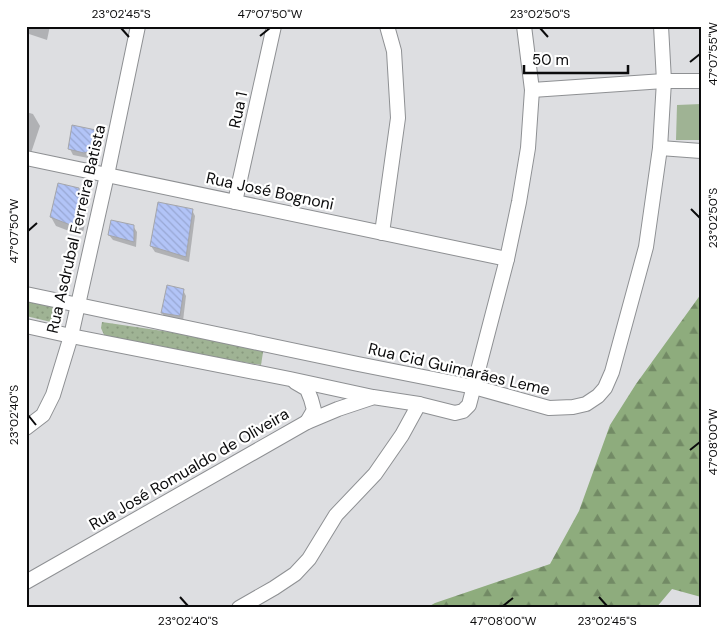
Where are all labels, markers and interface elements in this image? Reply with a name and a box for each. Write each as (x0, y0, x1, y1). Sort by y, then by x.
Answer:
text: 23°02'45"S (91, 6, 151, 22)
text: 47°07'50"W (238, 6, 303, 22)
text: 23°02'50"S (510, 6, 570, 22)
text: 47°07'55"W (705, 22, 721, 86)
scale bar (524, 42, 628, 74)
text: 50 m (532, 50, 569, 70)
street label: Rua 1 (224, 90, 252, 130)
street label: Rua Asdrubal Ferreira Batista (42, 123, 110, 335)
street label: Rua José Bognoni (204, 167, 336, 215)
text: 23°02'50"S (705, 188, 721, 248)
text: 47°07'50"W (6, 198, 22, 263)
street label: Rua Cid Guimarães Leme (366, 338, 552, 400)
text: 23°02'40"S (6, 385, 22, 445)
street label: Rua José Romualdo de Oliveira (85, 403, 293, 535)
text: 47°08'00"W (705, 408, 721, 475)
text: 23°02'40"S (158, 613, 218, 629)
text: 47°08'00"W (470, 613, 537, 629)
text: 23°02'45"S (577, 613, 637, 629)

